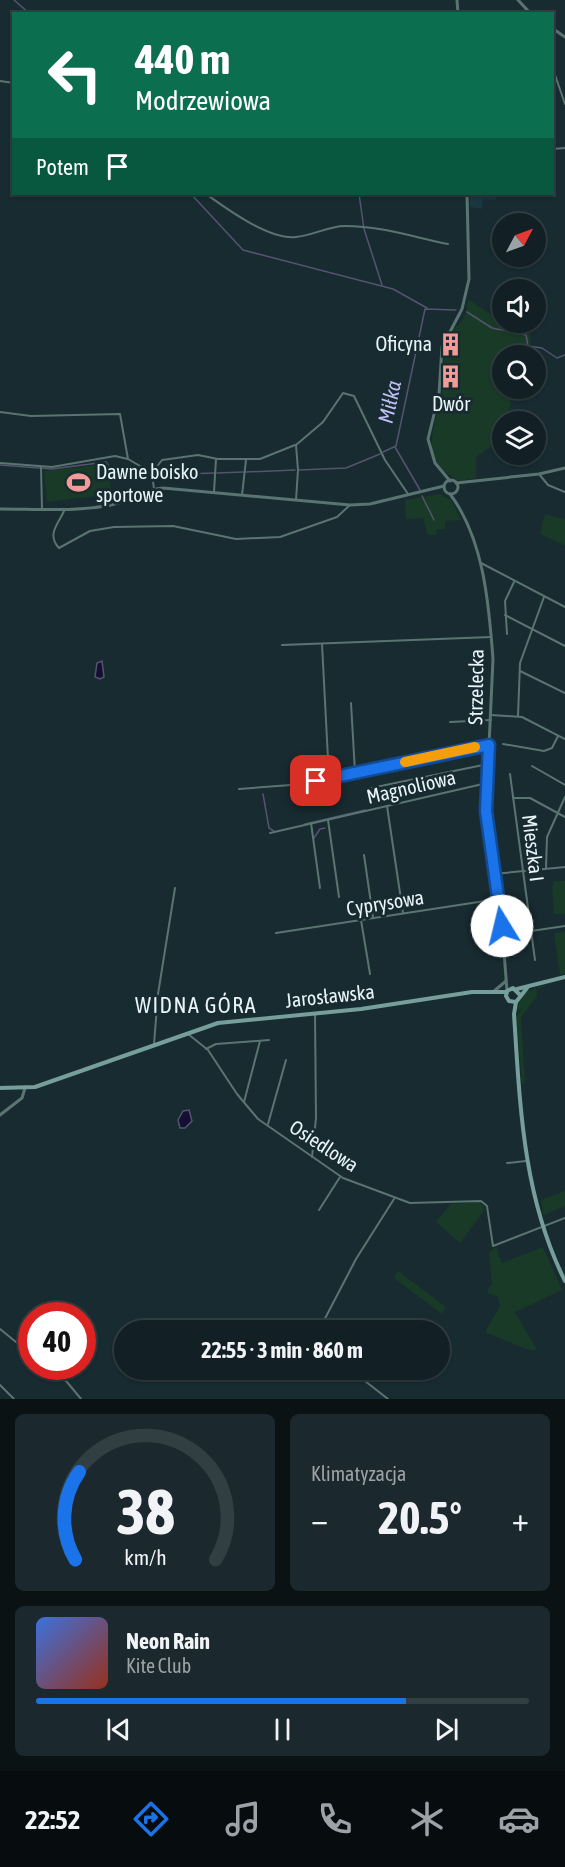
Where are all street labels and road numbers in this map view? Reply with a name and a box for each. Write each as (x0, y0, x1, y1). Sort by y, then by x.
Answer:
street label: Strzelecka (463, 649, 488, 725)
street label: Magnoliowa (364, 765, 458, 808)
street label: Mieszka I (518, 813, 549, 883)
street label: Cyprysowa (345, 885, 425, 920)
street label: Jarosławska (284, 979, 376, 1012)
street label: Osiedlowa (286, 1115, 363, 1176)

